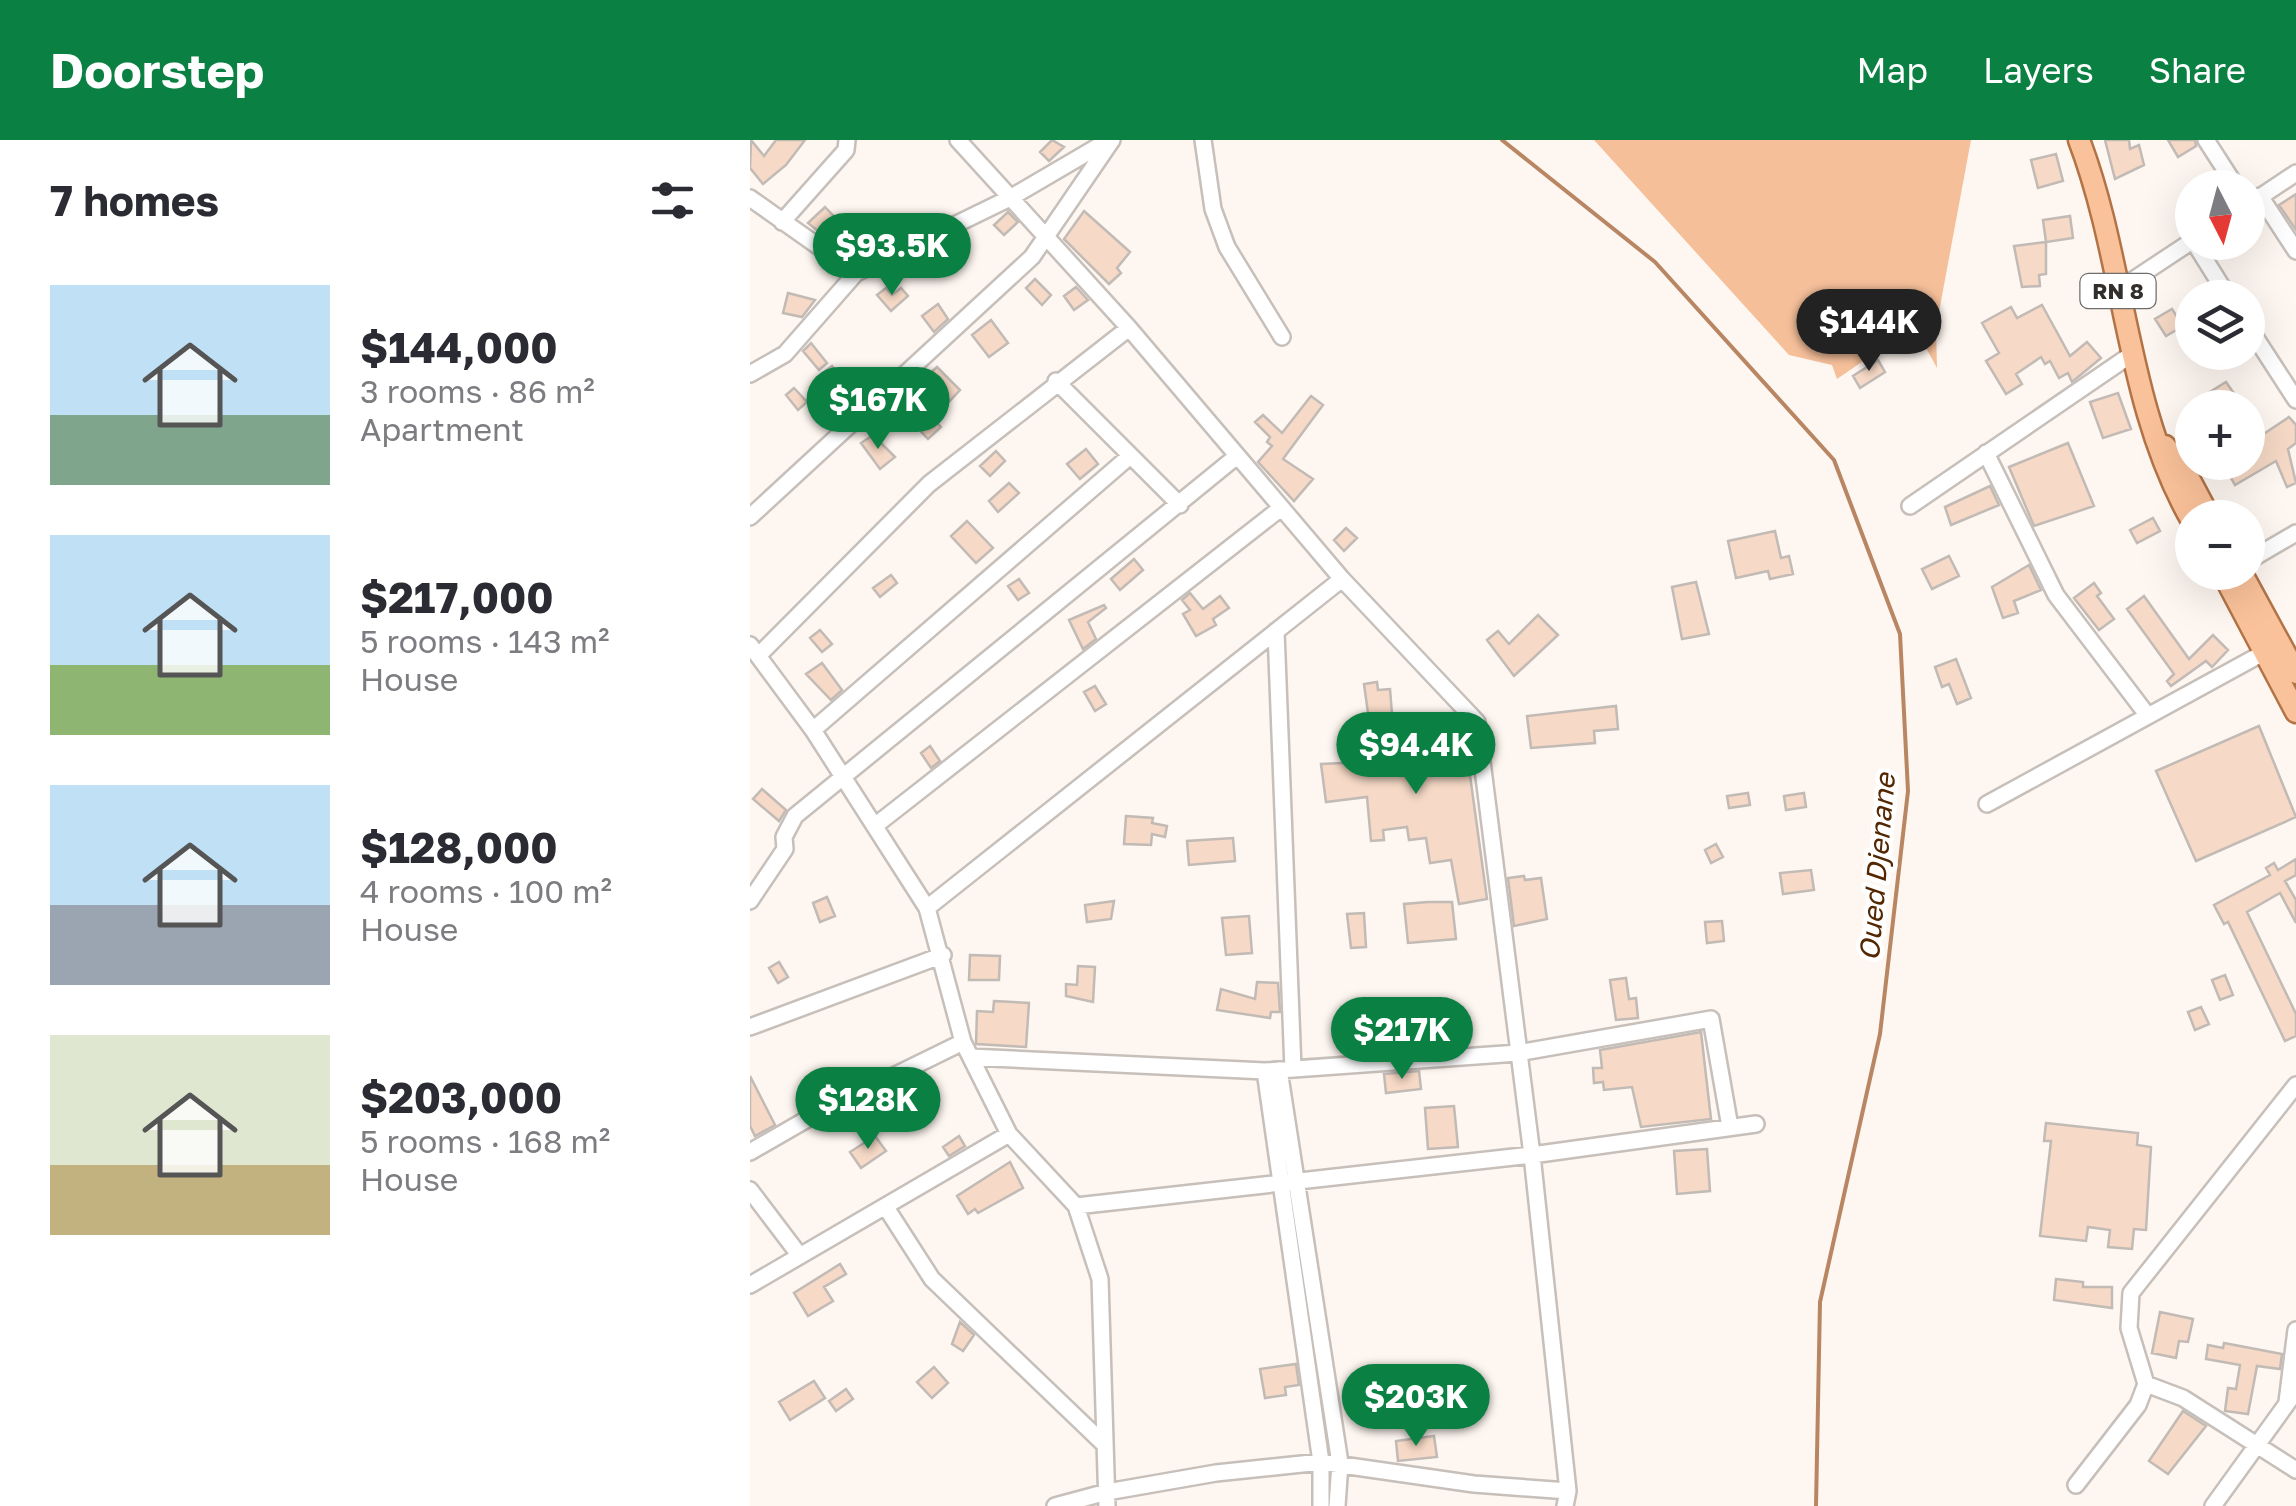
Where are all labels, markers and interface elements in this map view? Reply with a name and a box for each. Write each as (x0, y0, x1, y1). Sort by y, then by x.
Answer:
text: Doorstep (50, 41, 264, 99)
text: Map (1857, 49, 1928, 91)
text: Layers (1983, 49, 2094, 91)
text: Share (2149, 49, 2246, 91)
north arrow (2175, 170, 2265, 260)
map controls (2175, 170, 2265, 590)
icon: filters (645, 173, 700, 228)
text: 7 homes (50, 175, 219, 225)
pin: $93.5K (811, 213, 973, 298)
text: $93.5K (835, 226, 949, 264)
road number: RN 8 (2080, 274, 2156, 308)
button: layers (2175, 280, 2265, 370)
pin: $144K (1799, 289, 1939, 374)
text: $144K (1818, 302, 1920, 340)
text: $144,000 (360, 322, 558, 372)
icon: home (130, 325, 250, 445)
pin: $167K (808, 367, 948, 452)
text: 3 rooms · 86 m² (360, 372, 595, 410)
text: $167K (829, 380, 927, 418)
button: + (2175, 390, 2265, 480)
text: Apartment (360, 410, 524, 448)
button: − (2175, 500, 2265, 590)
text: $217,000 (360, 572, 554, 622)
icon: home (130, 575, 250, 695)
text: 5 rooms · 143 m² (360, 622, 610, 660)
text: House (360, 660, 458, 698)
pin: $94.4K (1335, 712, 1497, 797)
text: $94.4K (1358, 725, 1474, 763)
water label: Oued Djenane (1852, 770, 1901, 962)
text: $128,000 (360, 822, 558, 872)
icon: home (130, 825, 250, 945)
text: 4 rooms · 100 m² (360, 872, 612, 910)
text: House (360, 910, 458, 948)
pin: $217K (1332, 997, 1472, 1082)
text: $217K (1353, 1010, 1451, 1048)
pin: $128K (798, 1067, 938, 1152)
text: $203,000 (360, 1072, 562, 1122)
icon: home (130, 1075, 250, 1195)
text: $128K (817, 1080, 919, 1118)
text: 5 rooms · 168 m² (360, 1122, 610, 1160)
text: House (360, 1160, 458, 1198)
pin: $203K (1346, 1364, 1486, 1449)
text: $203K (1364, 1377, 1468, 1415)

